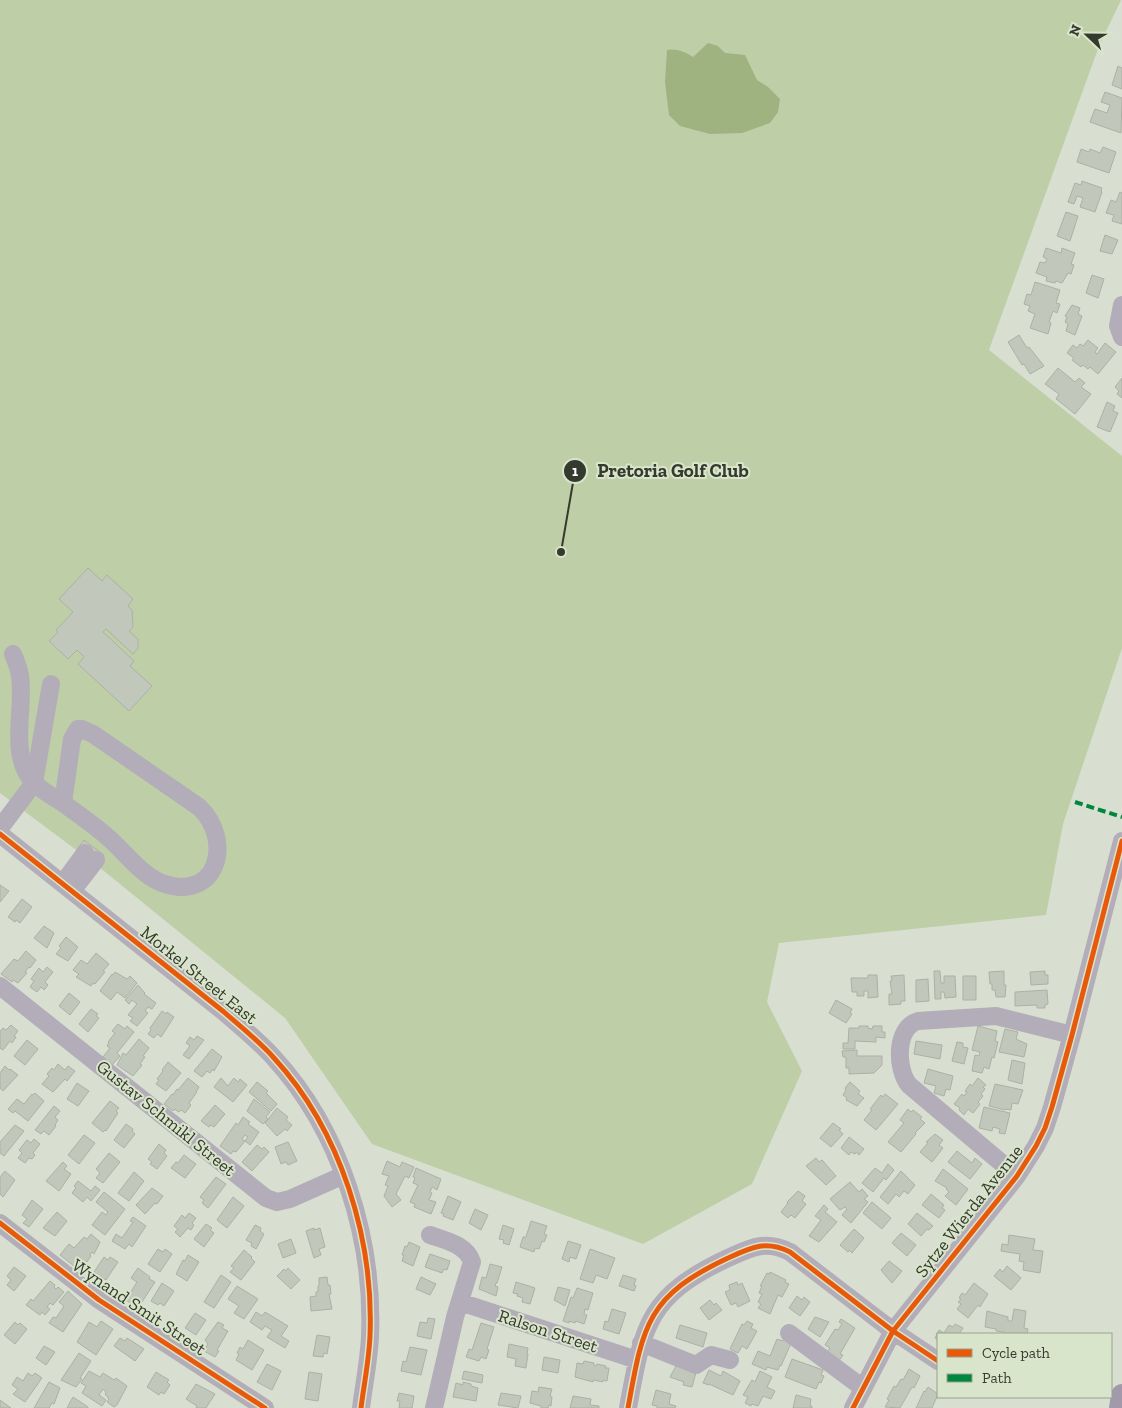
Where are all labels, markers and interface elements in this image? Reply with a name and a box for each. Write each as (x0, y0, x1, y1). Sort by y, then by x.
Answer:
north arrow (1062, 10, 1112, 60)
text: N (1066, 22, 1085, 38)
callout: Pretoria Golf Club (563, 454, 759, 488)
text: Pretoria Golf Club (597, 459, 749, 482)
text: 1 (572, 462, 578, 480)
street label: Morkel Street East (136, 921, 262, 1029)
street label: Gustav Schmikl Street (92, 1055, 240, 1181)
street label: Sytze Wierda Avenue (910, 1140, 1028, 1282)
street label: Wynand Smit Street (68, 1254, 211, 1360)
street label: Ralson Street (495, 1305, 601, 1358)
legend (937, 1333, 1112, 1398)
text: Cycle path (982, 1344, 1051, 1362)
text: Path (982, 1369, 1012, 1387)

